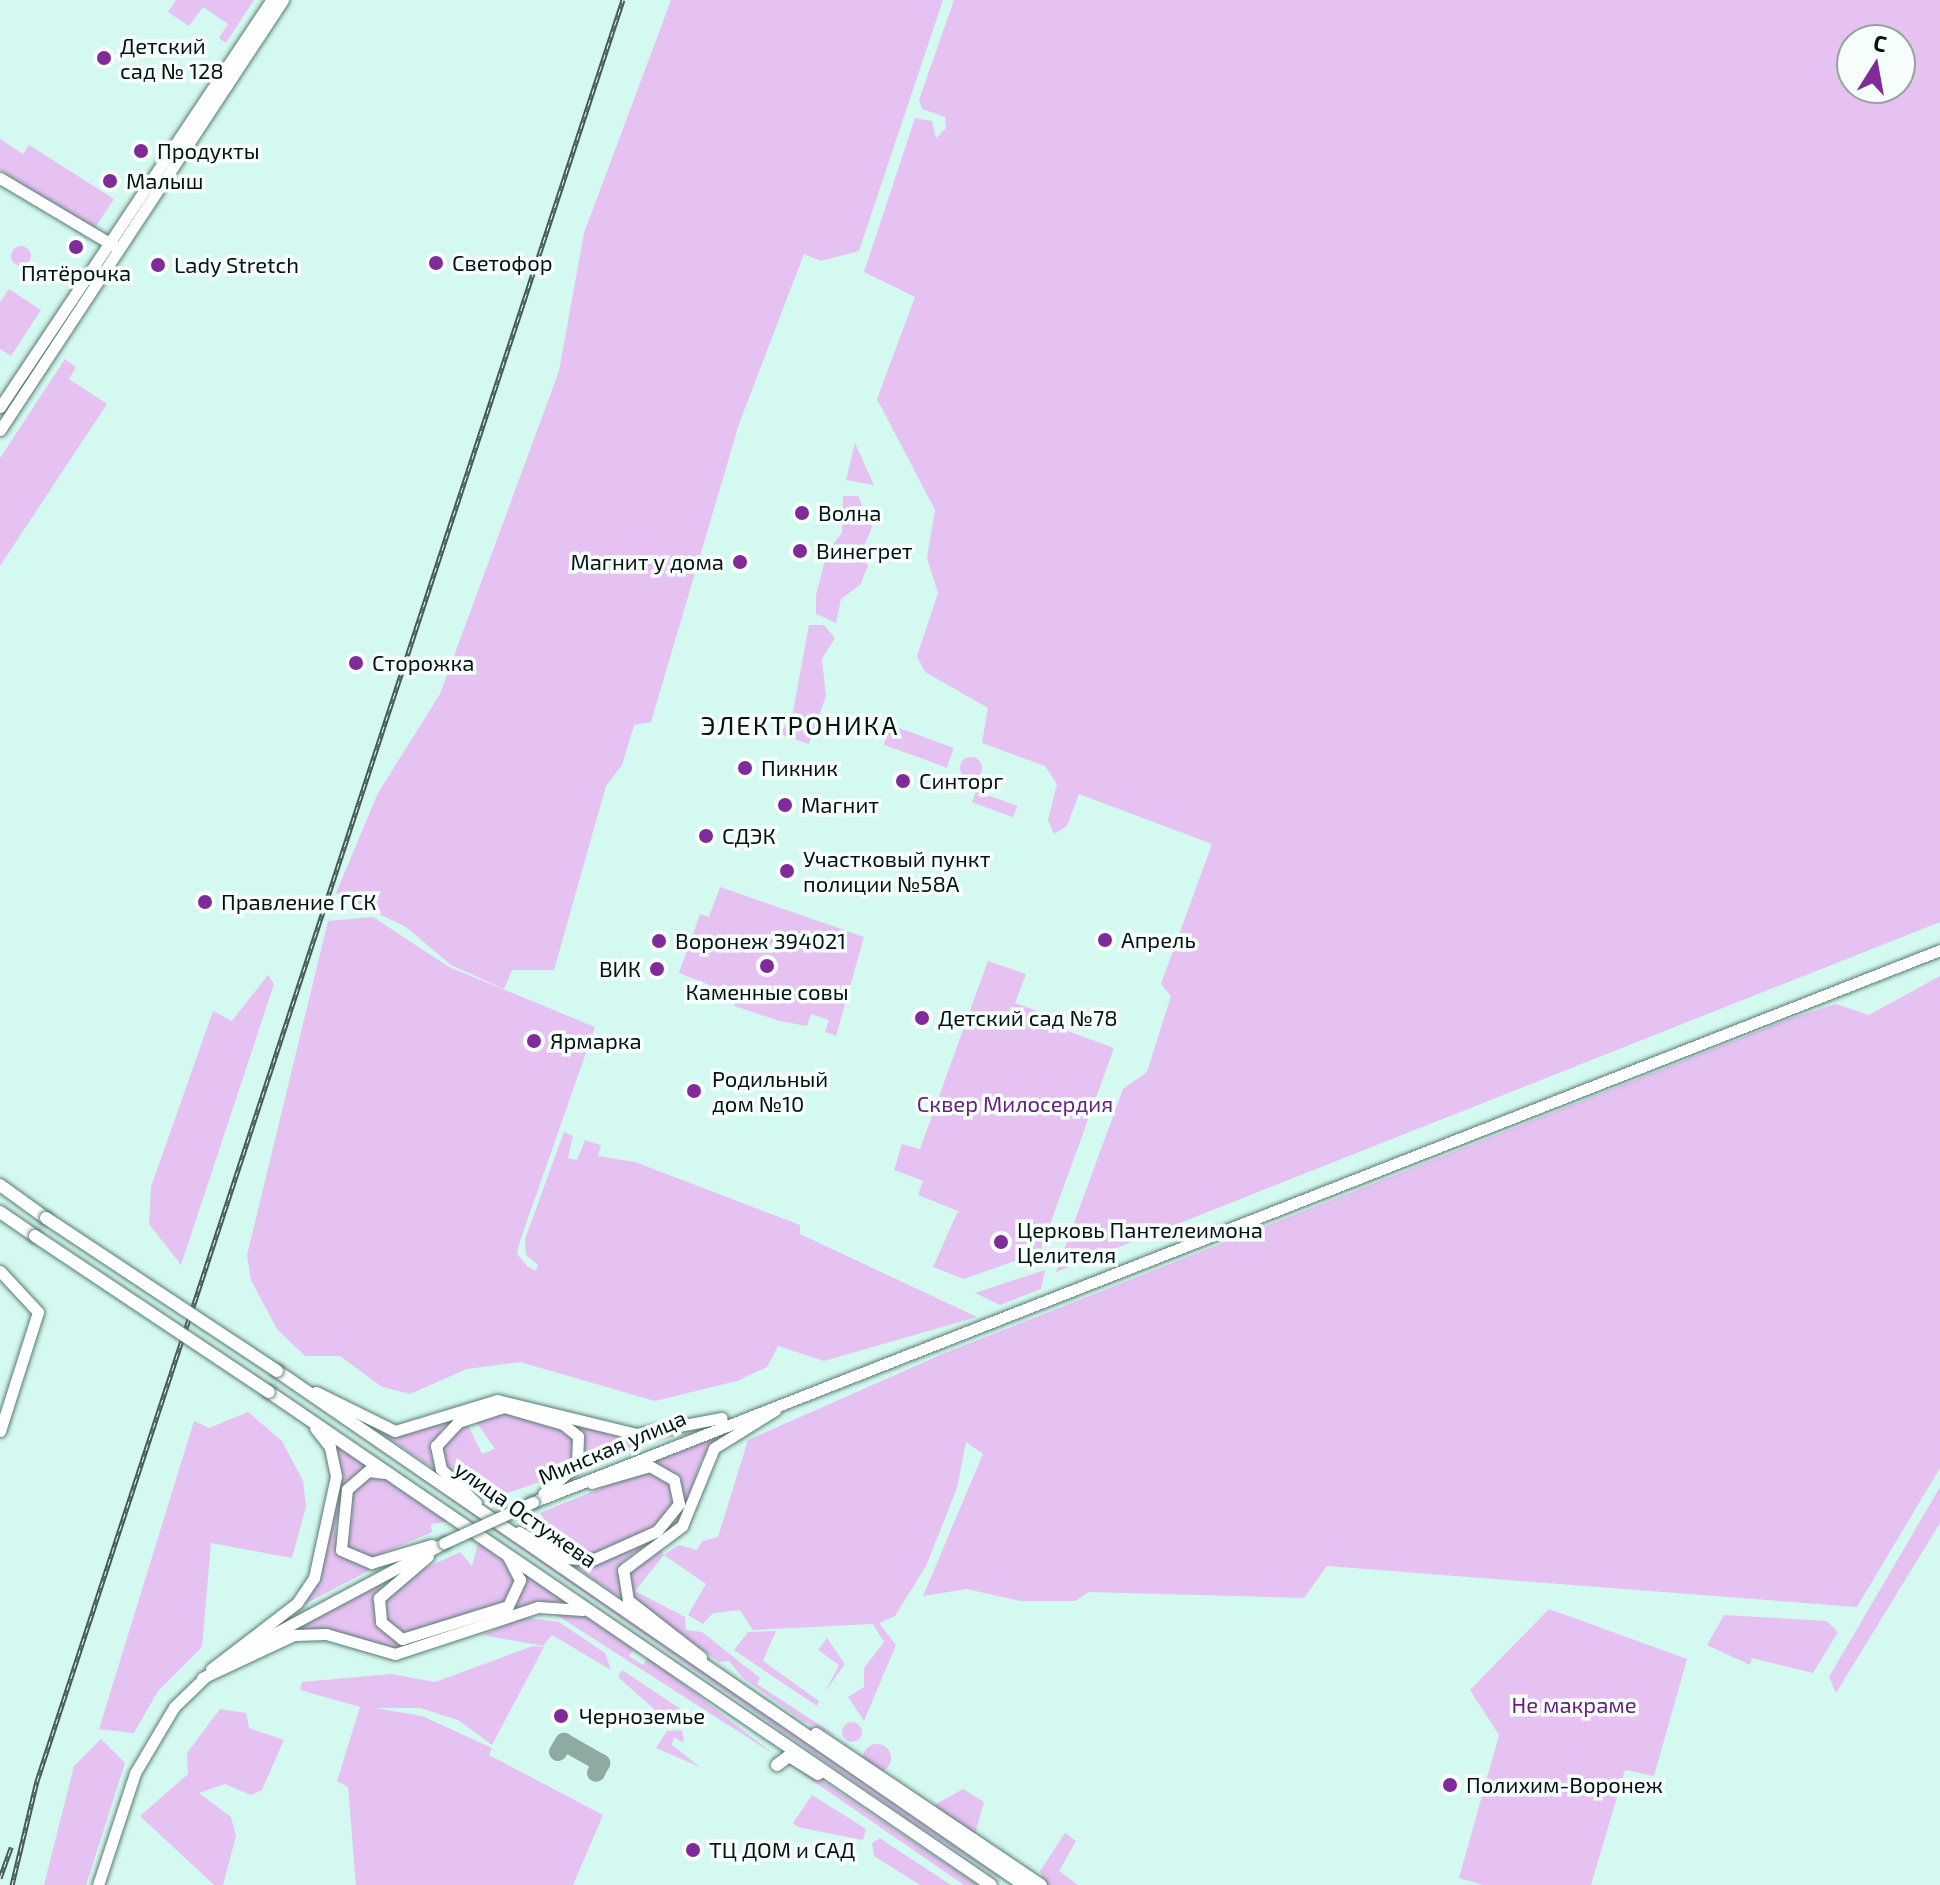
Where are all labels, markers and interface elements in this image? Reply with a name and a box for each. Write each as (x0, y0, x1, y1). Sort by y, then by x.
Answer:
north arrow (1836, 24, 1916, 104)
text: С (1871, 28, 1889, 56)
place label: Детский сад № 128 (120, 32, 224, 84)
marker: Детский сад № 128 (95, 49, 113, 67)
place label: Продукты (157, 138, 260, 164)
marker: Продукты (132, 142, 150, 160)
place label: Малыш (126, 168, 203, 194)
marker: Малыш (101, 172, 119, 190)
marker: Пятёрочка (67, 238, 85, 256)
place label: Светофор (452, 250, 553, 276)
place label: Lady Stretch (174, 252, 299, 278)
marker: Светофор (427, 254, 445, 272)
marker: Lady Stretch (149, 256, 167, 274)
place label: Пятёрочка (21, 260, 131, 286)
place label: Волна (818, 500, 881, 526)
marker: Волна (793, 504, 811, 522)
place label: Винегрет (816, 538, 912, 564)
marker: Винегрет (791, 542, 809, 560)
place label: Магнит у дома (570, 549, 724, 575)
marker: Магнит у дома (731, 553, 749, 571)
place label: Сторожка (372, 650, 474, 676)
marker: Сторожка (347, 654, 365, 672)
district label: ЭЛЕКТРОНИКА (701, 709, 899, 741)
place label: Пикник (761, 755, 838, 781)
marker: Пикник (736, 759, 754, 777)
place label: Синторг (919, 768, 1003, 794)
marker: Синторг (894, 772, 912, 790)
place label: Магнит (801, 792, 879, 818)
marker: Магнит (776, 796, 794, 814)
place label: СДЭК (722, 823, 776, 849)
marker: СДЭК (697, 827, 715, 845)
place label: Участковый пункт полиции №58А (803, 845, 990, 896)
marker: Участковый пункт полиции №58А (778, 862, 796, 880)
place label: Правление ГСК (221, 889, 376, 915)
marker: Правление ГСК (196, 893, 214, 911)
place label: Апрель (1121, 927, 1196, 953)
place label: Воронеж 394021 (675, 928, 846, 954)
marker: Апрель (1096, 931, 1114, 949)
marker: Воронеж 394021 (650, 932, 668, 950)
place label: ВИК (599, 956, 641, 982)
marker: Каменные совы (758, 957, 776, 975)
marker: ВИК (648, 960, 666, 978)
place label: Каменные совы (685, 979, 849, 1005)
place label: Детский сад №78 (938, 1005, 1118, 1031)
marker: Детский сад №78 (913, 1009, 931, 1027)
place label: Ярмарка (550, 1028, 642, 1054)
marker: Ярмарка (525, 1032, 543, 1050)
place label: Родильный дом №10 (712, 1065, 828, 1116)
marker: Родильный дом №10 (683, 1080, 705, 1102)
park label: Сквер Милосердия (917, 1091, 1113, 1117)
place label: Церковь Пантелеимона Целителя (1017, 1216, 1263, 1268)
marker: Церковь Пантелеимона Целителя (992, 1233, 1010, 1251)
street label: Минская улица (534, 1404, 690, 1490)
street label: улица Остужева (450, 1455, 602, 1573)
park label: Не макраме (1511, 1692, 1637, 1718)
place label: Черноземье (579, 1703, 705, 1729)
marker: Черноземье (550, 1705, 572, 1727)
place label: Полихим-Воронеж (1466, 1772, 1663, 1798)
marker: Полихим-Воронеж (1441, 1776, 1459, 1794)
place label: ТЦ ДОМ и САД (709, 1837, 855, 1863)
marker: ТЦ ДОМ и САД (684, 1841, 702, 1859)

